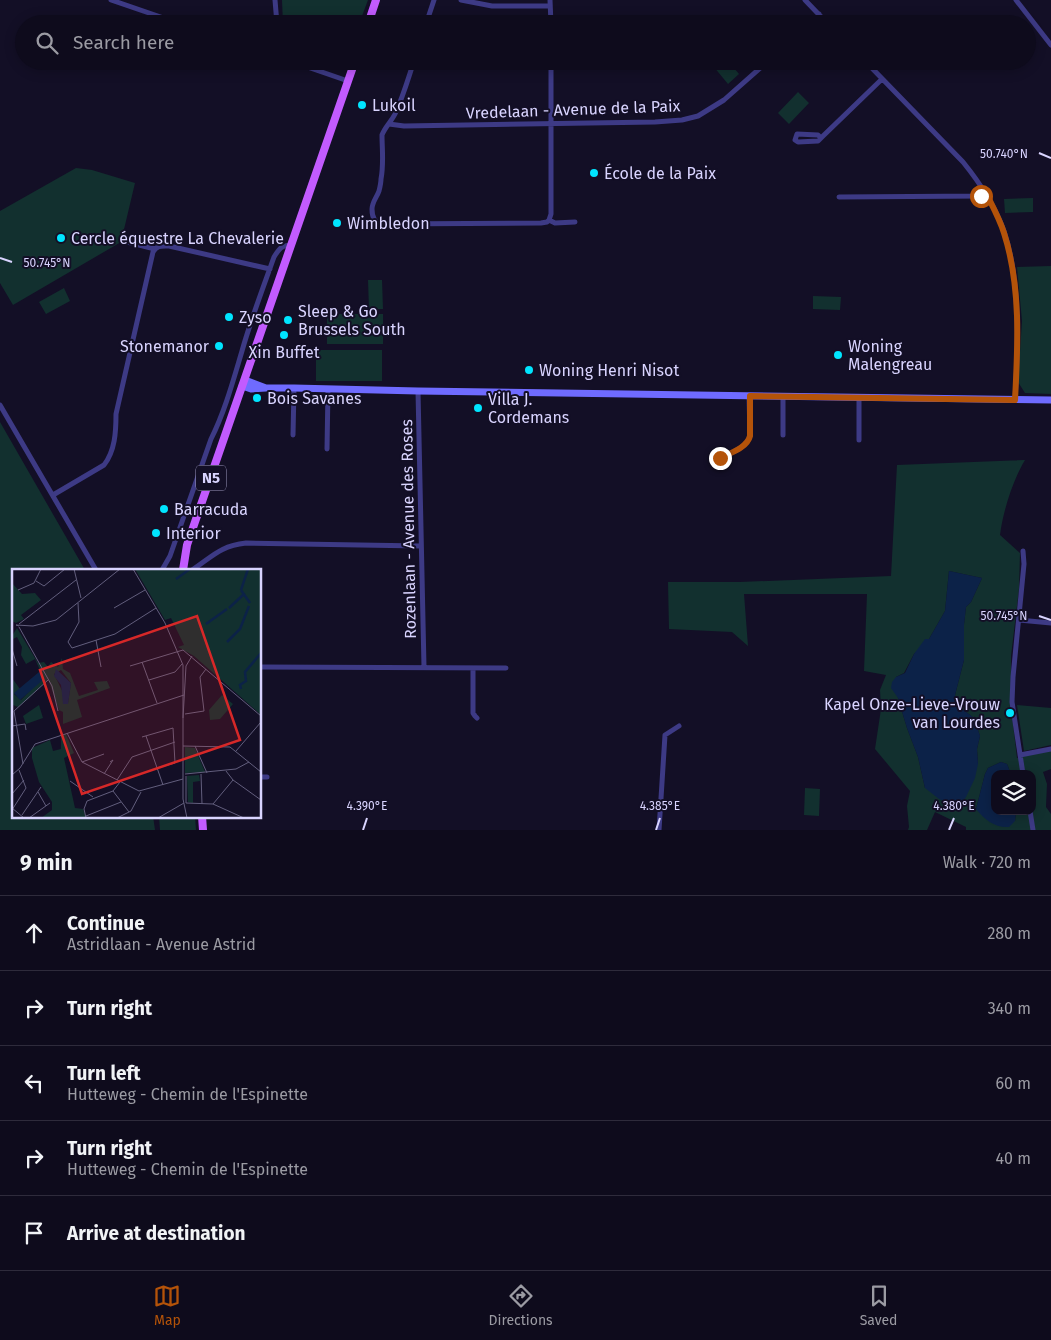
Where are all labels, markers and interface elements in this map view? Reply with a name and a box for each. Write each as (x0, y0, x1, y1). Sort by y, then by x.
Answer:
search box (15, 15, 1036, 70)
icon: search (33, 29, 61, 57)
text: Search here (73, 31, 174, 54)
place label: Lukoil (372, 96, 416, 115)
street label: Vredelaan - Avenue de la Paix (466, 96, 681, 123)
marker: Lukoil (356, 99, 368, 111)
text: 50.740°N (980, 147, 1028, 161)
place label: École de la Paix (604, 163, 716, 183)
marker: École de la Paix (588, 167, 600, 179)
route start (970, 185, 993, 208)
place label: Wimbledon (347, 214, 430, 233)
marker: Wimbledon (331, 217, 343, 229)
place label: Cercle équestre La Chevalerie (71, 229, 284, 248)
marker: Cercle équestre La Chevalerie (55, 232, 67, 244)
text: 50.745°N (23, 256, 71, 270)
place label: Sleep & Go Brussels South (298, 302, 406, 339)
place label: Zyso (239, 308, 272, 327)
marker: Zyso (223, 311, 235, 323)
marker: Sleep & Go Brussels South (282, 314, 294, 326)
marker: Xin Buffet (278, 329, 290, 341)
place label: Stonemanor (120, 337, 210, 356)
place label: Woning Malengreau (848, 337, 932, 374)
marker: Stonemanor (213, 340, 225, 352)
place label: Xin Buffet (249, 343, 320, 362)
marker: Woning Malengreau (832, 349, 844, 361)
place label: Woning Henri Nisot (539, 361, 679, 380)
marker: Woning Henri Nisot (523, 364, 535, 376)
place label: Bois Savanes (267, 389, 361, 408)
place label: Villa J. Cordemans (488, 390, 569, 427)
marker: Bois Savanes (251, 392, 263, 404)
marker: Villa J. Cordemans (472, 402, 484, 414)
street label: Rozenlaan - Avenue des Roses (397, 419, 420, 639)
route end (709, 447, 732, 470)
road number: N5 (196, 466, 226, 490)
place label: Barracuda (174, 500, 248, 519)
marker: Barracuda (158, 503, 170, 515)
place label: Interior (166, 524, 221, 543)
marker: Interior (150, 527, 162, 539)
inset map (12, 569, 261, 818)
text: 50.745°N (980, 609, 1028, 623)
place label: Kapel Onze-Lieve-Vrouw van Lourdes (824, 695, 1001, 732)
marker: Kapel Onze-Lieve-Vrouw van Lourdes (1004, 707, 1016, 719)
map controls (991, 770, 1036, 815)
button: layers (991, 770, 1036, 815)
text: 4.390°E (347, 799, 387, 813)
text: 4.385°E (640, 799, 680, 813)
text: 4.380°E (933, 799, 975, 813)
text: 9 min (20, 850, 73, 876)
text: Walk · 720 m (943, 853, 1031, 872)
text: Continue (67, 912, 145, 935)
icon: ahead (20, 919, 48, 947)
text: 280 m (987, 924, 1031, 943)
text: Astridlaan - Avenue Astrid (67, 935, 256, 954)
icon: right (20, 994, 48, 1022)
text: Turn right (67, 997, 152, 1020)
text: 340 m (988, 999, 1031, 1018)
text: Turn left (67, 1062, 141, 1085)
icon: left (20, 1069, 48, 1097)
text: 60 m (996, 1074, 1031, 1093)
text: Hutteweg - Chemin de l'Espinette (67, 1085, 308, 1104)
text: Turn right (67, 1137, 152, 1160)
icon: right (20, 1144, 48, 1172)
text: 40 m (996, 1149, 1031, 1168)
text: Hutteweg - Chemin de l'Espinette (67, 1160, 308, 1179)
icon: arrive (20, 1219, 48, 1247)
text: Arrive at destination (67, 1222, 246, 1245)
tab: Map (153, 1282, 181, 1329)
tab: Directions (488, 1282, 553, 1329)
tab: Saved (860, 1282, 898, 1329)

